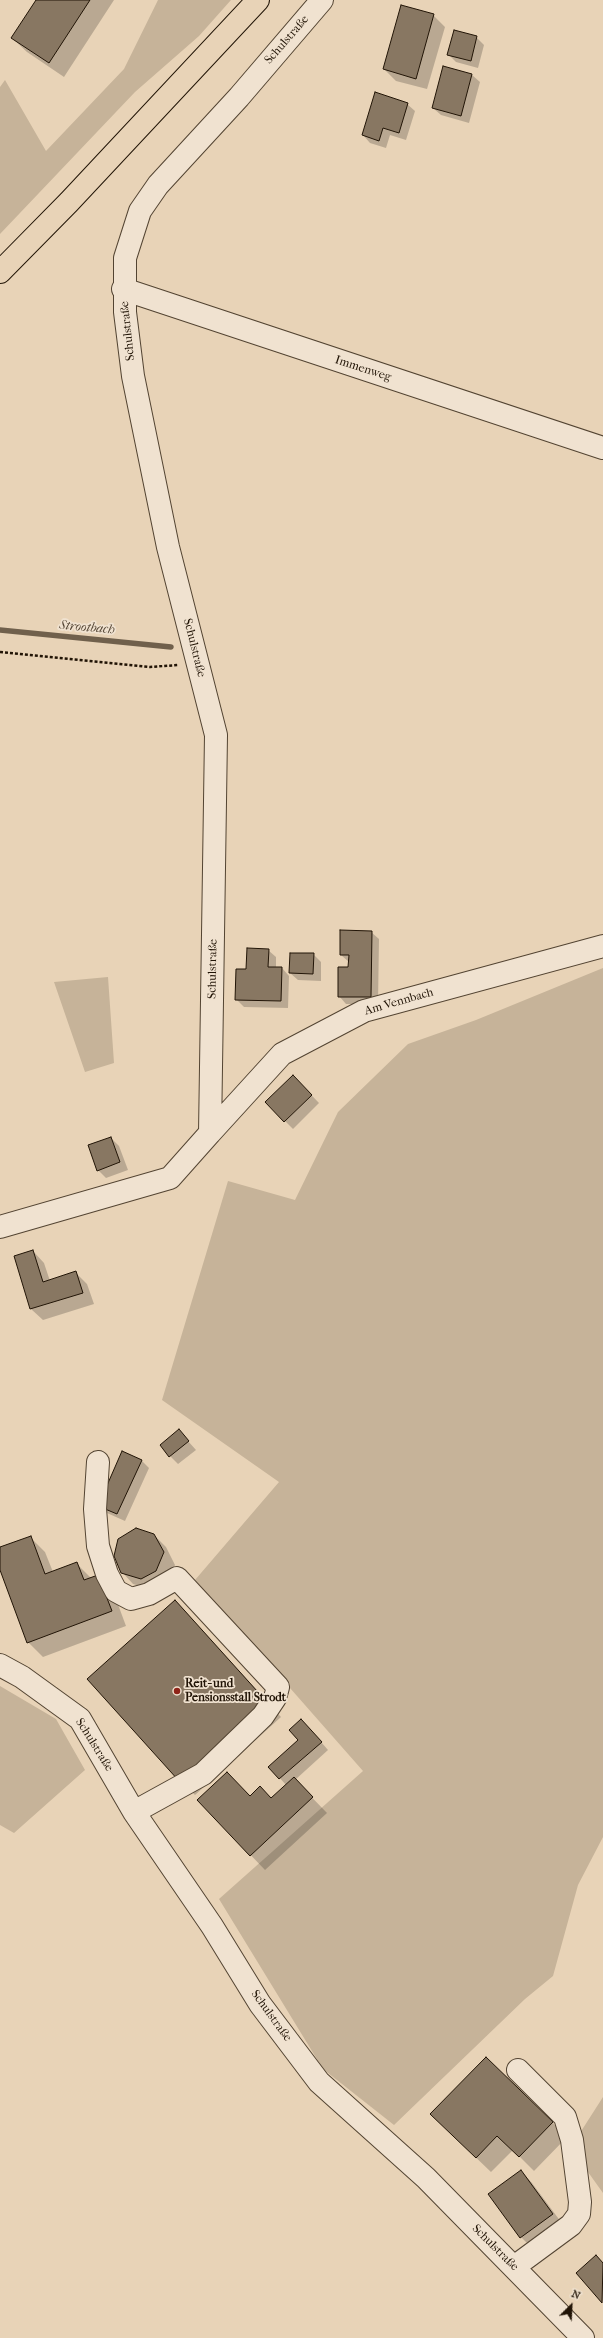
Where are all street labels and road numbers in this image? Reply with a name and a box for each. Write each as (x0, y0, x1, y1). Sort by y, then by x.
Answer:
street label: Schulstraße (262, 13, 312, 67)
street label: Schulstraße (118, 300, 138, 362)
street label: Immenweg (333, 353, 393, 385)
street label: Schulstraße (180, 617, 208, 679)
street label: Schulstraße (205, 939, 221, 999)
street label: Am Vennbach (363, 985, 435, 1019)
street label: Schulstraße (72, 1716, 116, 1774)
street label: Schulstraße (248, 1987, 294, 2045)
street label: Schulstraße (469, 2222, 521, 2274)

